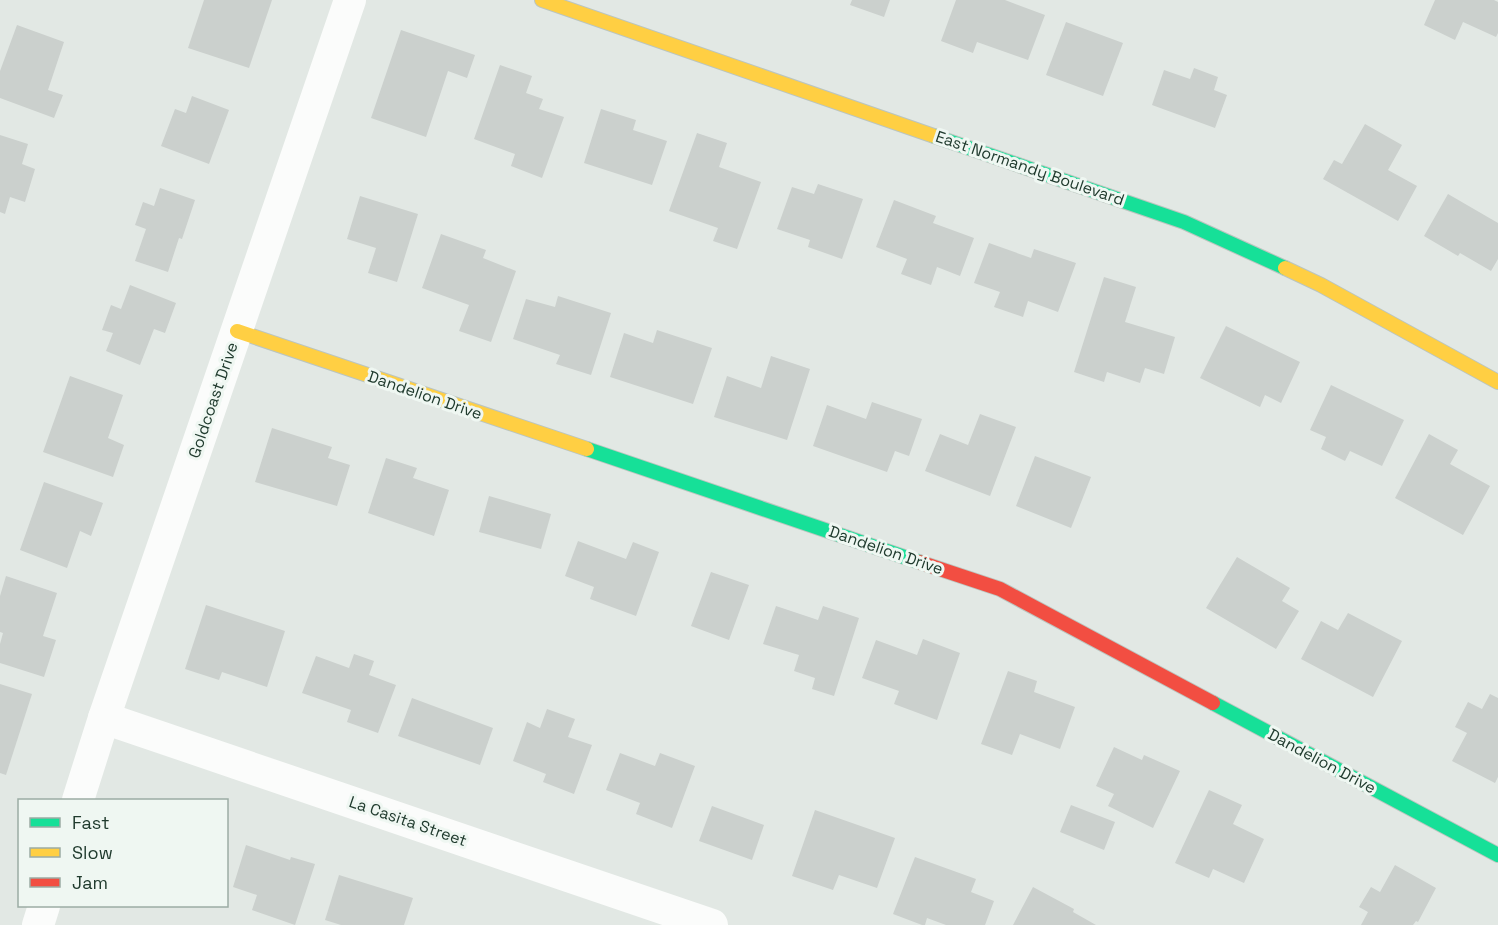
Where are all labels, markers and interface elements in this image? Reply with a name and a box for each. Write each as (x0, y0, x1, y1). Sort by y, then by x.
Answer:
street label: East Normandy Boulevard (933, 126, 1127, 210)
street label: Goldcoast Drive (183, 339, 243, 461)
street label: Dandelion Drive (365, 366, 485, 424)
street label: Dandelion Drive (826, 521, 946, 579)
street label: Dandelion Drive (1264, 724, 1380, 798)
street label: La Casita Street (346, 791, 470, 851)
legend (18, 799, 228, 907)
text: Fast (72, 811, 109, 834)
text: Slow (72, 841, 113, 864)
text: Jam (72, 871, 108, 894)

